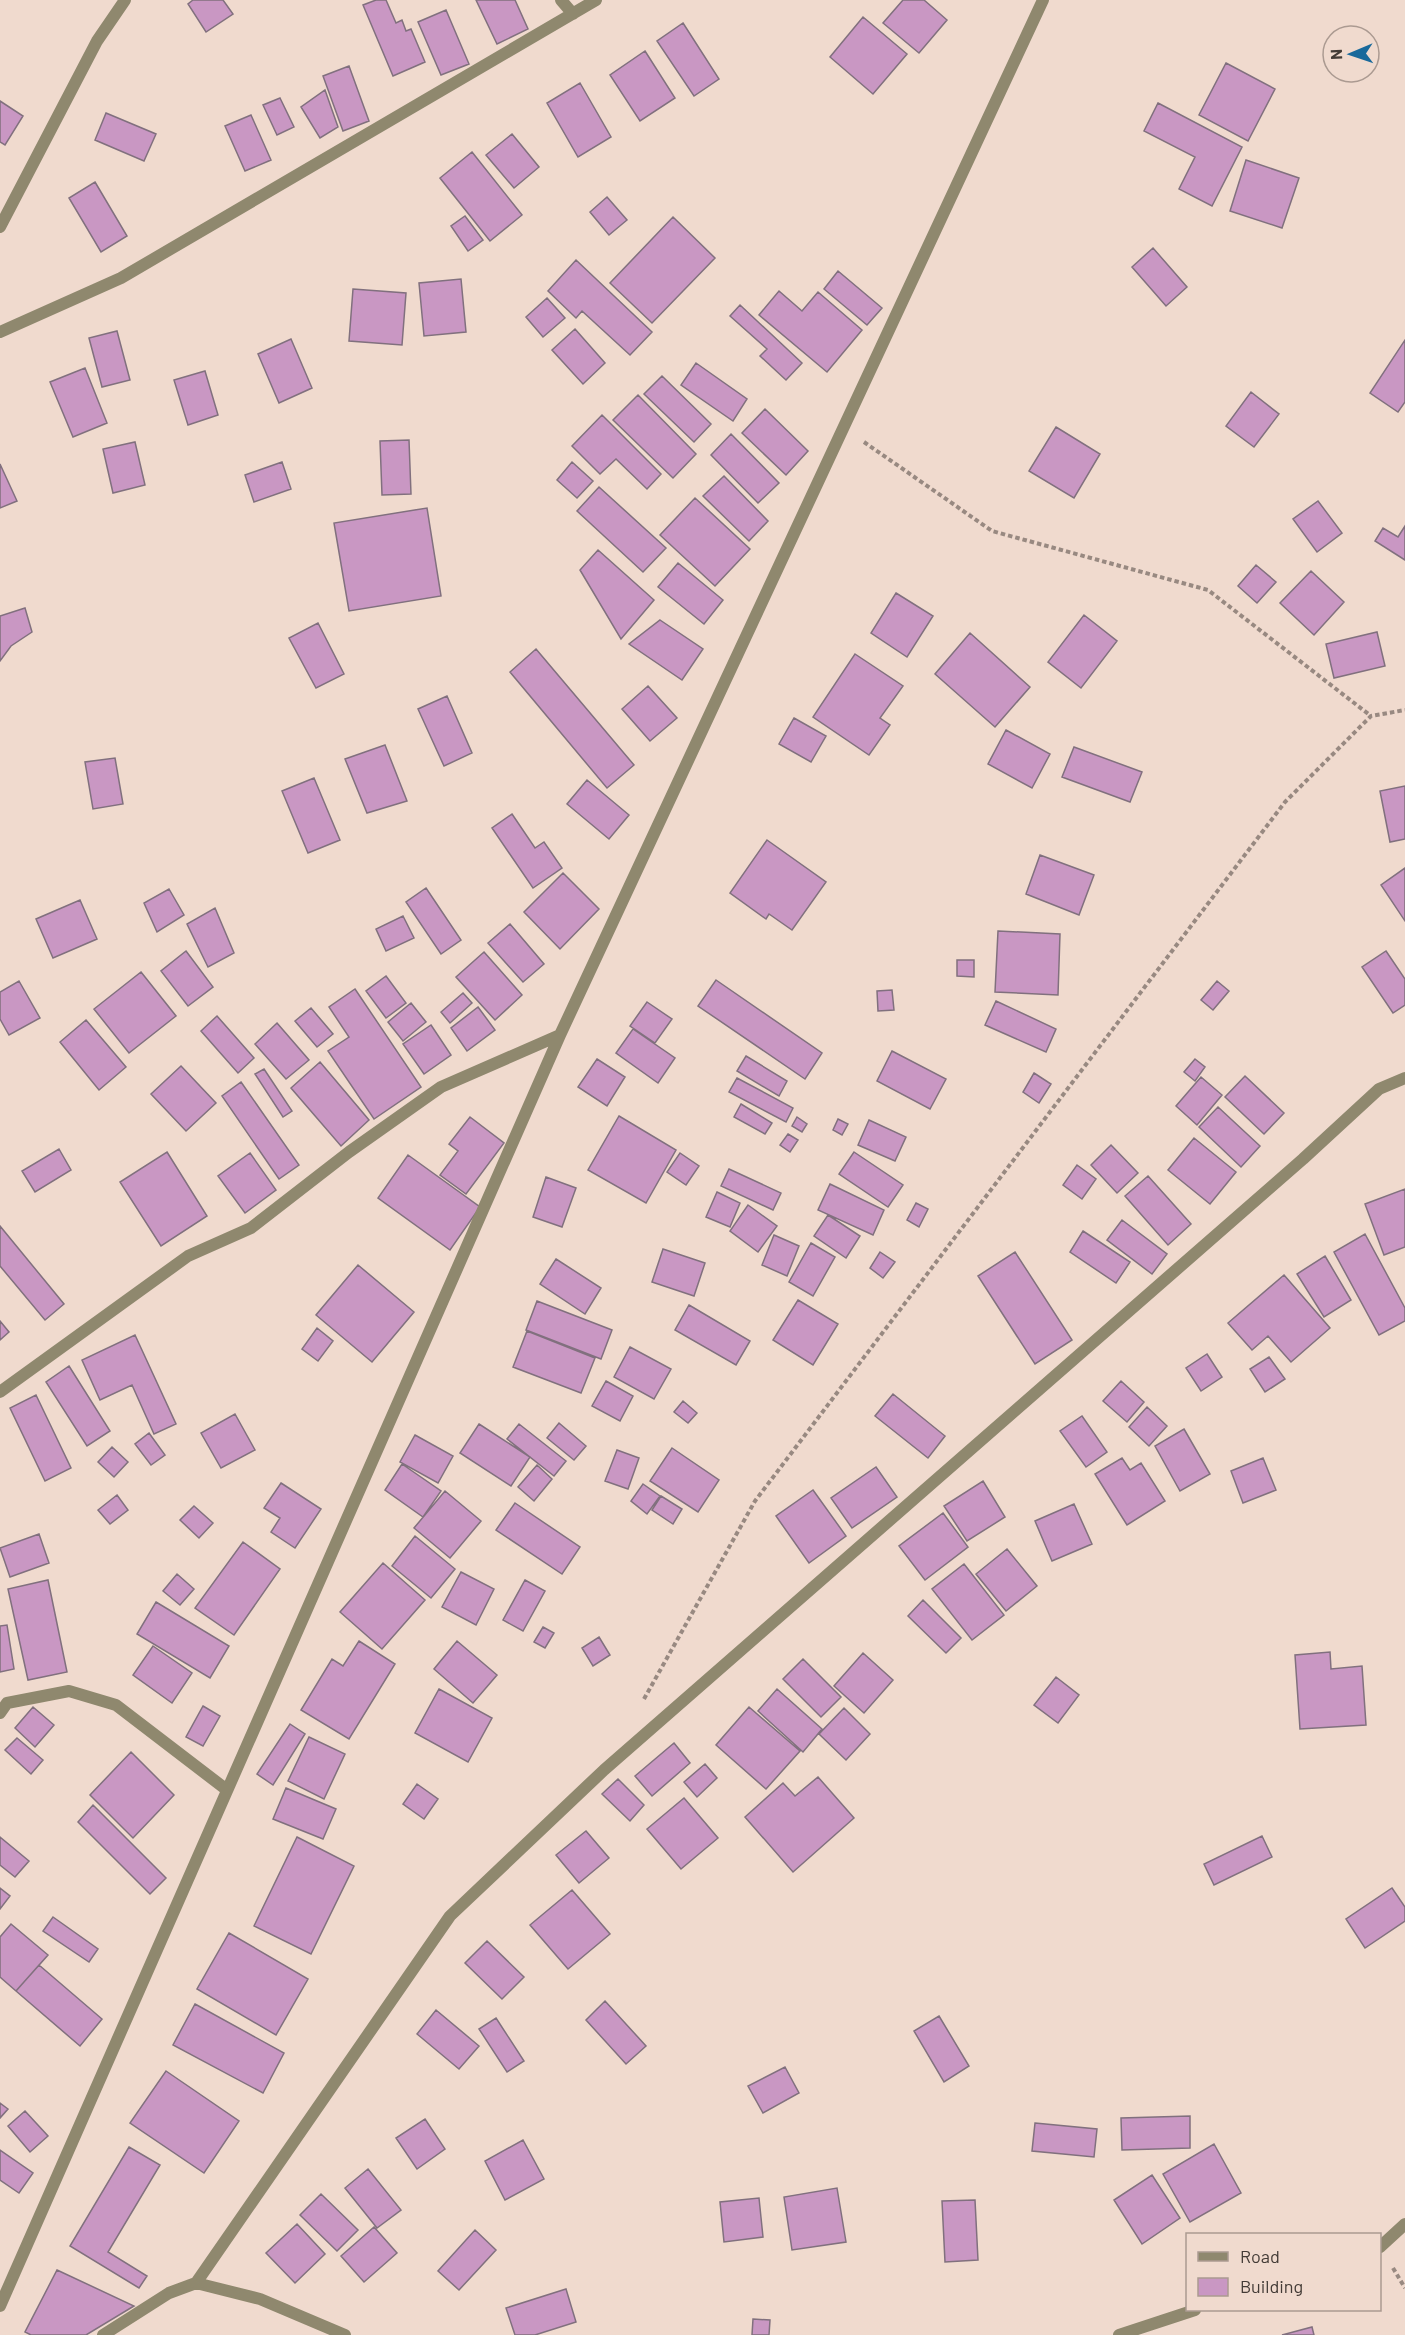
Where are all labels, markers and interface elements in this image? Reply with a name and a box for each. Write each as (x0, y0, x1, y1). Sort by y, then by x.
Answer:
north arrow (1321, 24, 1381, 84)
text: N (1326, 49, 1345, 60)
legend (1186, 2233, 1381, 2311)
text: Road (1240, 2245, 1280, 2267)
text: Building (1240, 2275, 1303, 2297)

